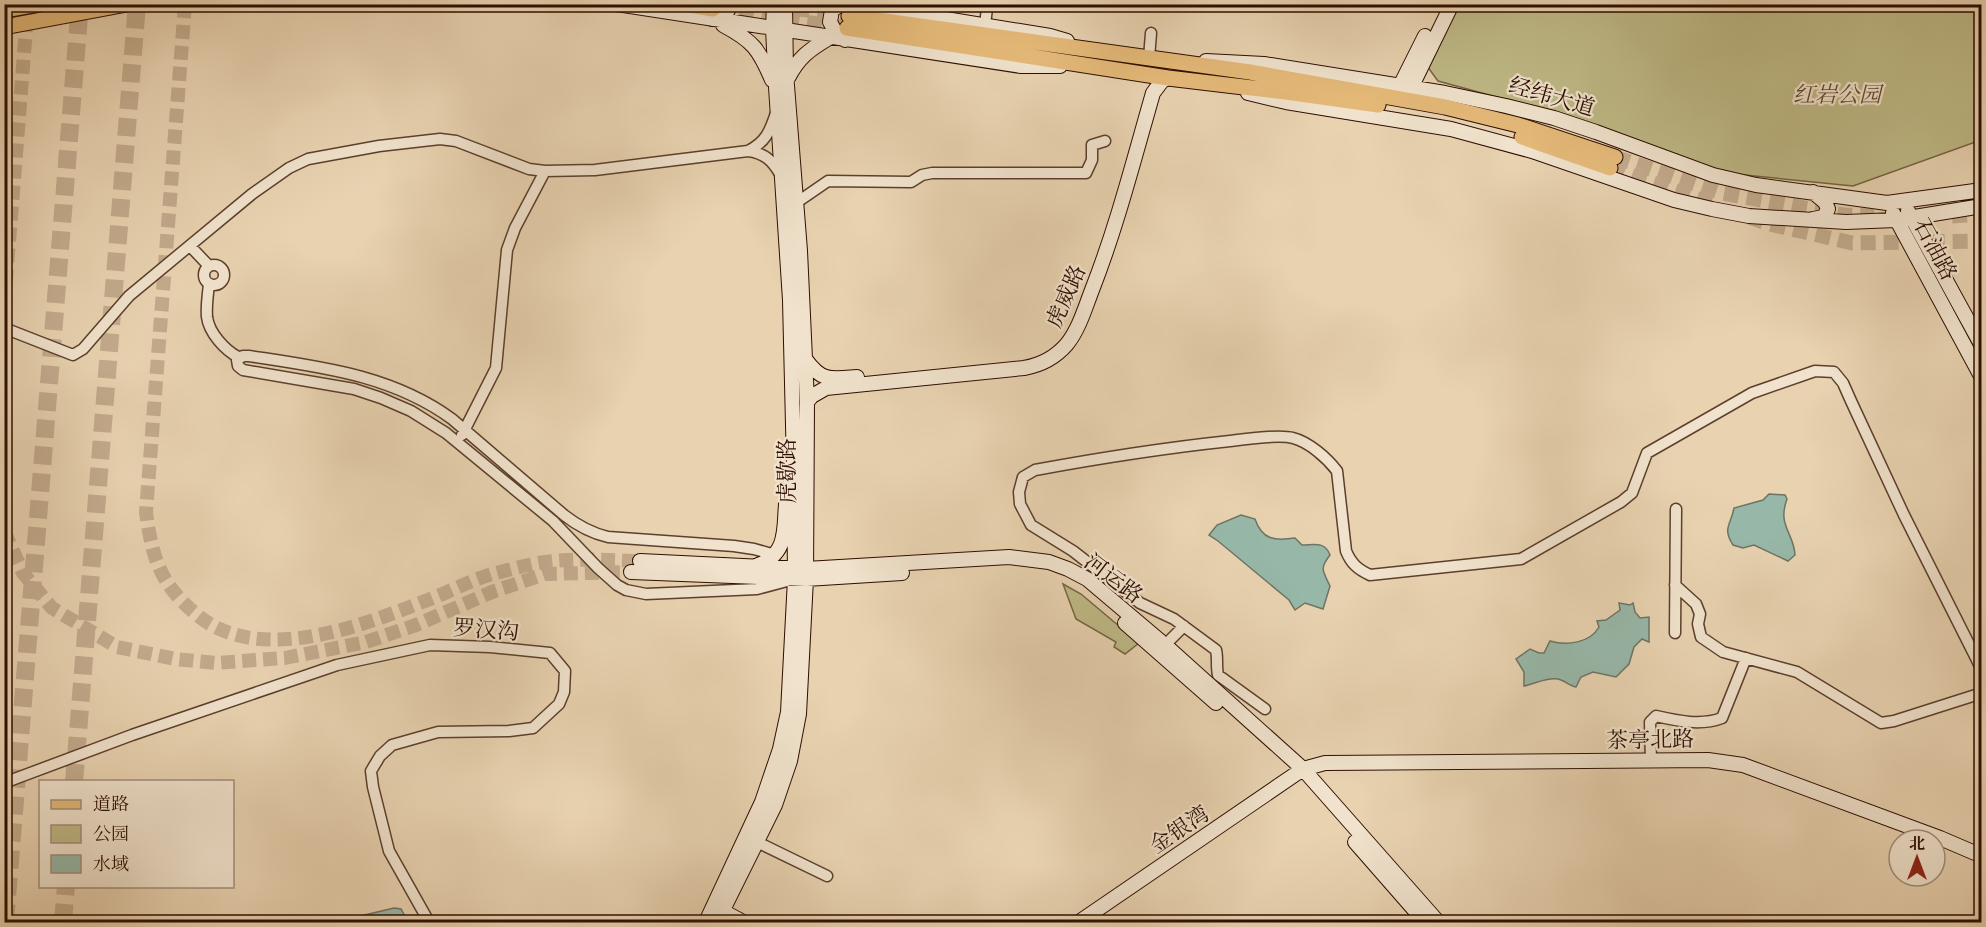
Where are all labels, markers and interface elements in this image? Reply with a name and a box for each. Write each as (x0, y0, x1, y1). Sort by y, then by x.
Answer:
street label: 经纬大道 (1506, 70, 1598, 123)
park label: 红岩公园 (1793, 80, 1884, 109)
street label: 石油路 (1907, 213, 1964, 285)
street label: 虎威路 (1039, 260, 1092, 332)
street label: 虎歇路 (772, 438, 801, 504)
street label: 河运路 (1079, 547, 1149, 610)
street label: 罗汉沟 (452, 613, 520, 646)
street label: 茶亭北路 (1606, 724, 1694, 755)
legend (39, 780, 234, 888)
text: 道路 (93, 792, 129, 815)
street label: 金银湾 (1144, 799, 1215, 860)
text: 公园 (93, 822, 129, 845)
north arrow (1887, 828, 1947, 888)
text: 北 (1909, 833, 1925, 854)
text: 水域 (93, 852, 129, 875)

